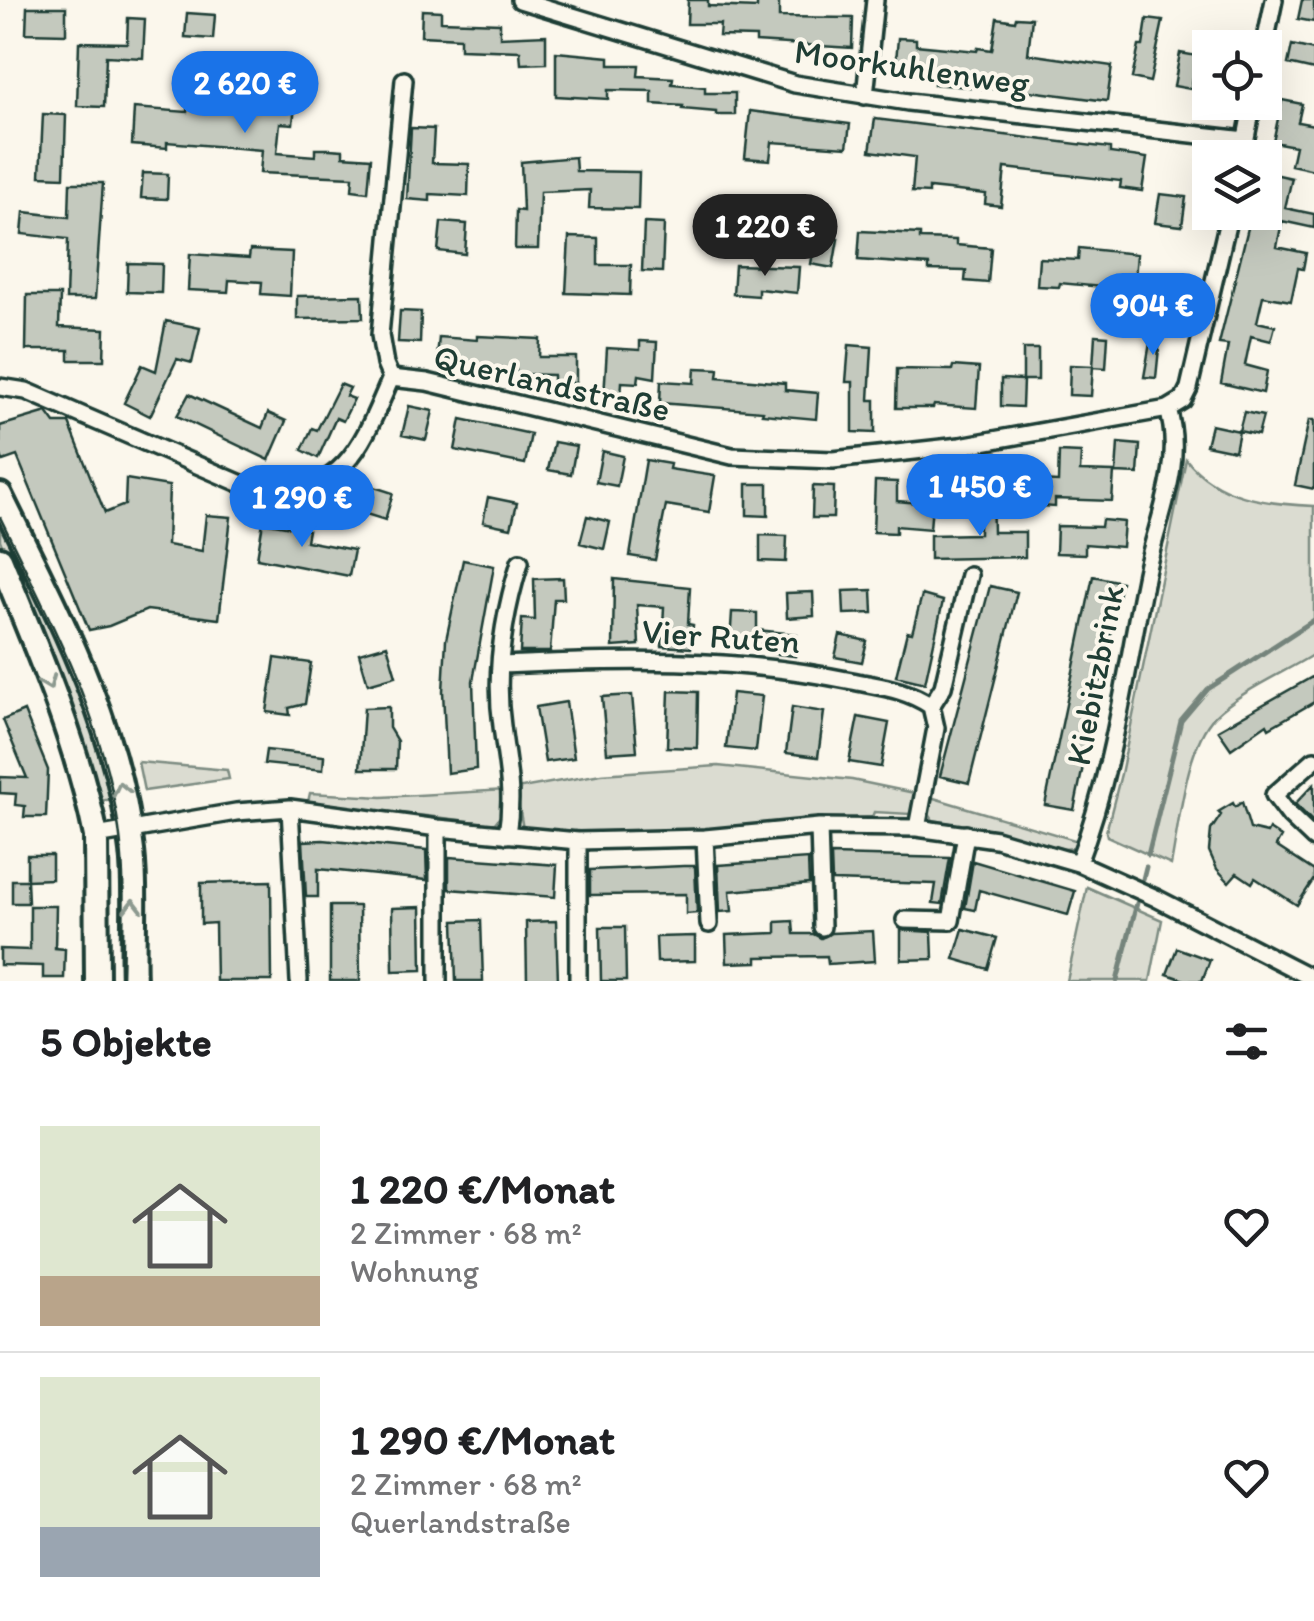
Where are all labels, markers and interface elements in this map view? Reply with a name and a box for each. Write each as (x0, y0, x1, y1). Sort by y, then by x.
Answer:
street label: Moorkuhlenweg (792, 30, 1032, 104)
map controls (1192, 30, 1282, 230)
button: locate (1192, 30, 1282, 120)
pin: 2 620 € (153, 51, 337, 136)
text: 2 620 € (194, 64, 296, 102)
button: layers (1192, 140, 1282, 230)
pin: 1 220 € (673, 194, 857, 279)
text: 1 220 € (715, 207, 815, 245)
pin: 904 € (1083, 273, 1223, 358)
text: 904 € (1112, 286, 1194, 324)
street label: Querlandstraße (430, 335, 674, 431)
pin: 1 450 € (888, 454, 1072, 539)
pin: 1 290 € (210, 465, 394, 550)
text: 1 450 € (928, 467, 1032, 505)
text: 1 290 € (252, 478, 352, 516)
street label: Kiebitzbrink (1057, 581, 1133, 769)
street label: Vier Ruten (640, 610, 802, 662)
one-way arrow (36, 673, 57, 690)
one-way arrow (112, 781, 133, 798)
one-way arrow (122, 897, 144, 912)
icon: filters (1219, 1014, 1274, 1069)
text: 5 Objekte (40, 1016, 212, 1067)
text: 1 220 €/Monat (350, 1163, 615, 1214)
icon: home (120, 1166, 240, 1286)
icon: heart (1219, 1199, 1274, 1254)
text: 2 Zimmer · 68 m² (350, 1214, 582, 1252)
text: Wohnung (350, 1252, 479, 1290)
text: 1 290 €/Monat (350, 1414, 615, 1465)
icon: home (120, 1417, 240, 1537)
icon: heart (1219, 1450, 1274, 1505)
text: 2 Zimmer · 68 m² (350, 1465, 582, 1503)
text: Querlandstraße (350, 1503, 571, 1541)

